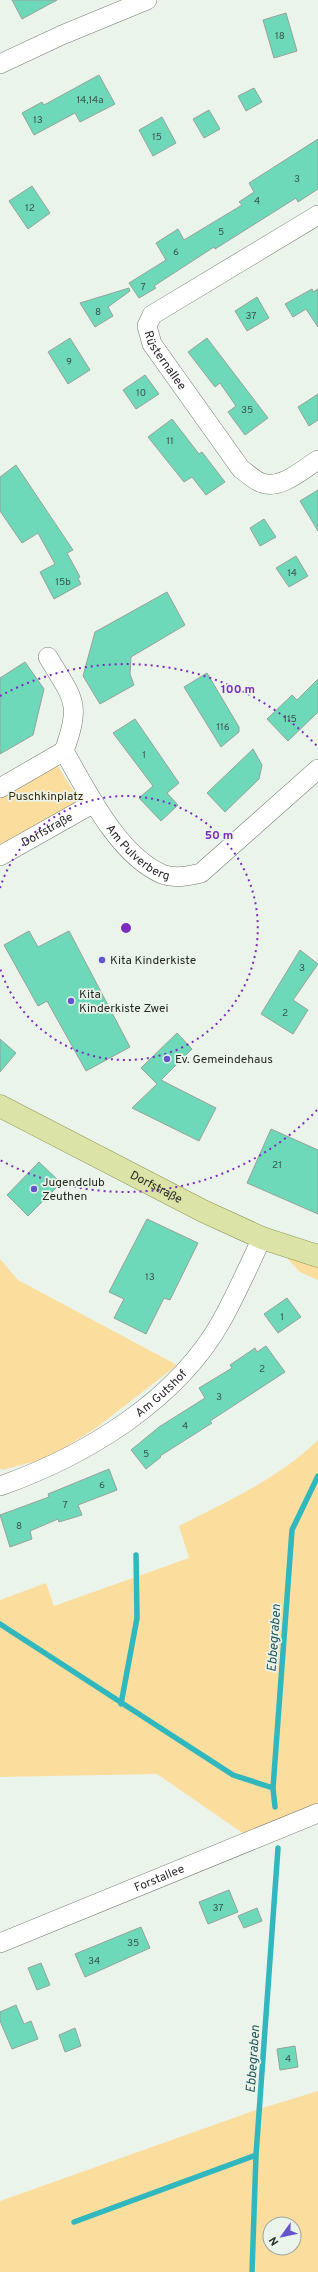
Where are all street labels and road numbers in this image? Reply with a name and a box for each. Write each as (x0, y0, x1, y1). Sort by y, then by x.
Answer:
street label: Rüsternallee (140, 329, 189, 394)
street label: Dorfstraße (19, 809, 76, 851)
street label: Am Pulverberg (102, 822, 171, 885)
street label: Dorfstraße (127, 1168, 185, 1208)
street label: Am Gutshof (133, 1367, 191, 1421)
street label: Forstallee (132, 1861, 187, 1896)

